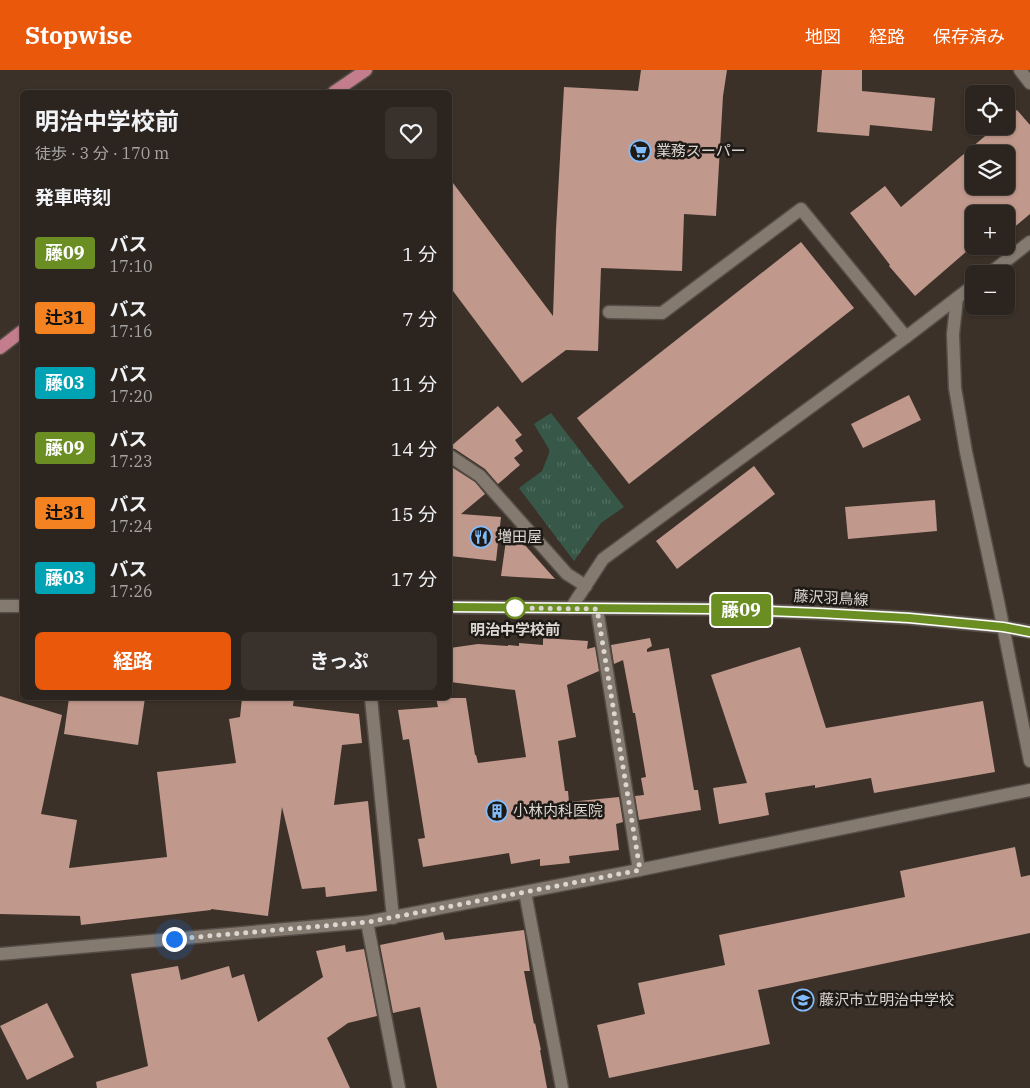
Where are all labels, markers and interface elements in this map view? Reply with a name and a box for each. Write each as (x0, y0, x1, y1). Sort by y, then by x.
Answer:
text: Stopwise (25, 19, 132, 51)
text: 地図 (805, 25, 841, 48)
text: 経路 (869, 25, 905, 48)
text: 保存済み (933, 25, 1005, 48)
map controls (965, 85, 1015, 315)
button: locate (965, 85, 1015, 135)
text: 明治中学校前 (35, 105, 179, 137)
button: heart (385, 107, 437, 159)
supermarket icon: 業務スーパー (628, 139, 652, 163)
place label: 業務スーパー (656, 141, 746, 160)
text: 徒歩 · 3 分 · 170 m (35, 143, 169, 163)
button: layers (965, 145, 1015, 195)
text: 発車時刻 (35, 185, 111, 209)
button: + (965, 205, 1015, 255)
text: バス (110, 232, 148, 256)
text: 藤09 (45, 241, 85, 264)
text: 1 分 (402, 242, 437, 266)
text: 17:10 (110, 256, 153, 276)
button: − (965, 265, 1015, 315)
text: バス (110, 297, 148, 321)
text: 辻31 (45, 306, 85, 329)
text: 7 分 (402, 307, 437, 331)
text: 17:16 (110, 321, 153, 341)
text: バス (110, 362, 148, 386)
text: 藤03 (45, 371, 85, 394)
text: 11 分 (391, 372, 437, 396)
text: 17:20 (110, 386, 153, 406)
text: バス (110, 427, 148, 451)
text: 藤09 (45, 436, 85, 459)
text: 14 分 (391, 437, 437, 461)
text: 17:23 (110, 451, 153, 471)
text: バス (110, 492, 148, 516)
text: 辻31 (45, 501, 85, 524)
text: 15 分 (391, 502, 437, 526)
text: 17:24 (110, 516, 153, 536)
restaurant icon: 増田屋 (469, 525, 493, 549)
place label: 増田屋 (497, 527, 542, 546)
text: バス (110, 557, 148, 581)
text: 藤03 (45, 566, 85, 589)
text: 17 分 (391, 567, 437, 591)
text: 17:26 (110, 581, 153, 601)
street label: 藤沢羽鳥線 (793, 586, 869, 609)
line badge: 藤09 (712, 594, 770, 626)
marker: 明治中学校前 (504, 597, 526, 619)
text: 藤09 (721, 598, 761, 621)
place label: 明治中学校前 (470, 620, 560, 639)
button: 経路 (35, 632, 231, 690)
button: きっぷ (241, 632, 437, 690)
building icon: 小林内科医院 (485, 799, 509, 823)
place label: 小林内科医院 (513, 801, 603, 820)
your location (162, 927, 187, 952)
school or university icon: 藤沢市立明治中学校 (791, 988, 815, 1012)
place label: 藤沢市立明治中学校 (819, 990, 954, 1009)

